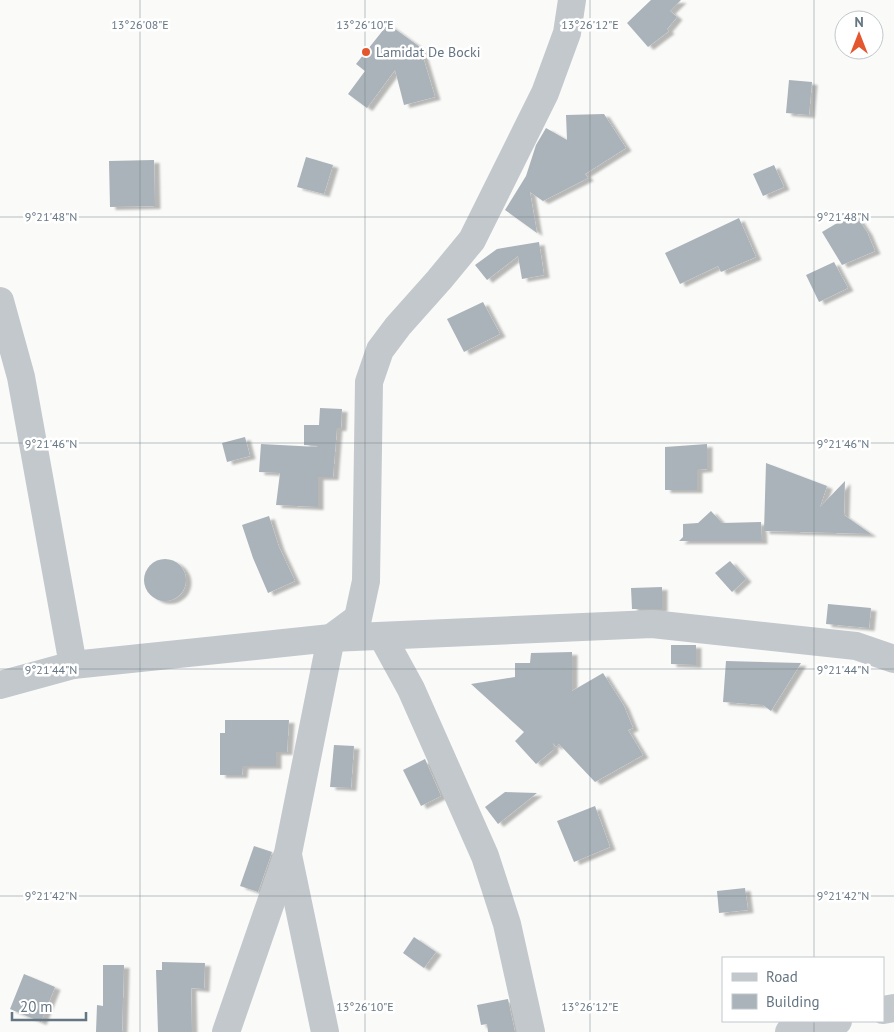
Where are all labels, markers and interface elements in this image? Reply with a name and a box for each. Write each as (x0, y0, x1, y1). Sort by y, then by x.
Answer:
north arrow (834, 10, 884, 60)
text: N (854, 13, 864, 31)
text: 13°26'08"E (111, 17, 169, 32)
text: 13°26'10"E (336, 17, 394, 32)
text: 13°26'12"E (561, 17, 619, 32)
place label: Lamidat De Bocki (376, 43, 480, 61)
marker: Lamidat De Bocki (360, 46, 372, 58)
text: 9°21'48"N (25, 209, 77, 224)
text: 9°21'48"N (817, 209, 869, 224)
text: 9°21'46"N (25, 436, 77, 451)
text: 9°21'46"N (817, 436, 869, 451)
text: 9°21'44"N (25, 662, 77, 677)
text: 9°21'44"N (817, 662, 869, 677)
text: 9°21'42"N (25, 888, 77, 903)
text: 9°21'42"N (817, 888, 869, 903)
legend (722, 957, 884, 1022)
text: Road (766, 967, 798, 986)
scale bar (12, 990, 86, 1022)
text: Building (766, 992, 820, 1011)
text: 20 m (20, 997, 53, 1016)
text: 13°26'10"E (336, 999, 394, 1014)
text: 13°26'12"E (561, 999, 619, 1014)

